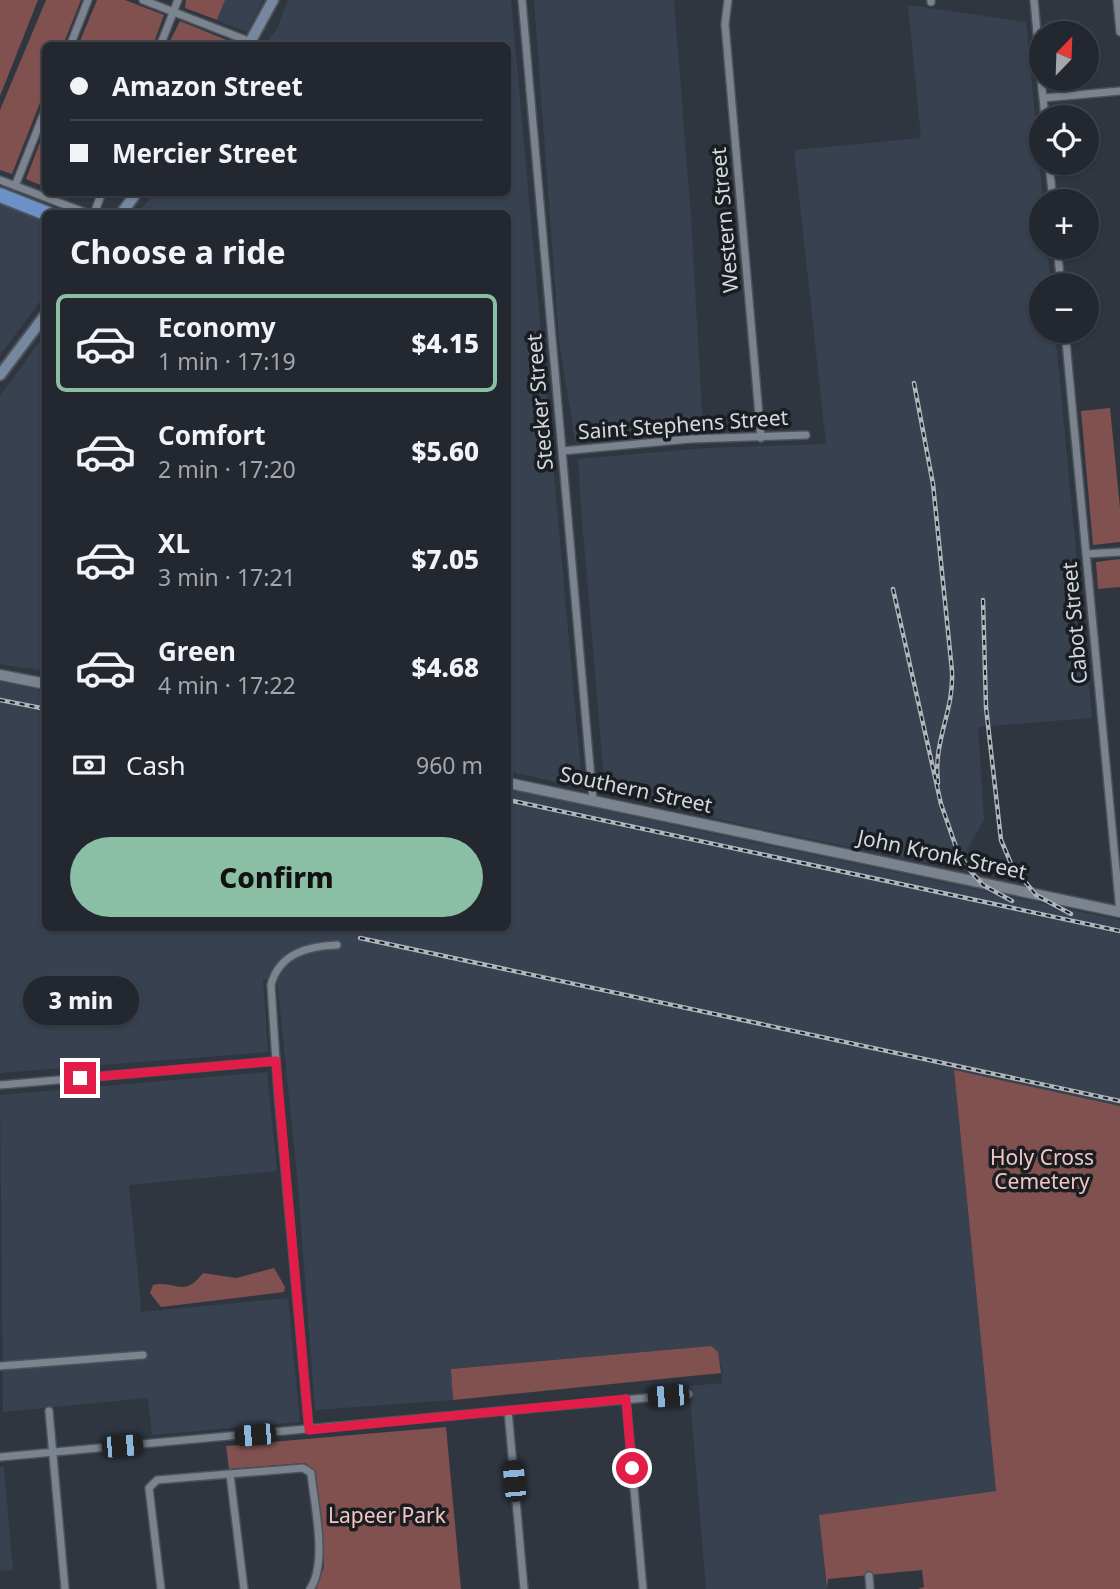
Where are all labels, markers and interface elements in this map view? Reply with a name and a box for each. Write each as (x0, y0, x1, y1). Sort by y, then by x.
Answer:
north arrow (1029, 21, 1099, 91)
map controls (1029, 21, 1099, 343)
text: Amazon Street (112, 68, 303, 104)
button: locate (1029, 105, 1099, 175)
text: Mercier Street (112, 135, 297, 171)
street label: Western Street (704, 146, 744, 294)
button: + (1029, 189, 1099, 259)
text: Choose a ride (70, 230, 286, 273)
button: − (1029, 273, 1099, 343)
text: Economy (158, 309, 276, 345)
icon: car (74, 312, 137, 375)
text: $4.15 (412, 325, 479, 361)
street label: Stecker Street (519, 332, 559, 471)
text: 1 min · 17:19 (158, 345, 296, 377)
street label: Saint Stephens Street (577, 403, 789, 445)
text: Comfort (158, 417, 266, 453)
icon: car (74, 420, 137, 483)
text: $5.60 (412, 433, 479, 469)
text: 2 min · 17:20 (158, 453, 296, 485)
text: XL (158, 525, 190, 561)
icon: car (74, 528, 137, 591)
text: $7.05 (412, 541, 479, 577)
text: 3 min · 17:21 (158, 561, 296, 593)
street label: Cabot Street (1055, 561, 1093, 685)
text: Green (158, 633, 236, 669)
icon: car (74, 636, 137, 699)
text: $4.68 (412, 649, 479, 685)
text: 4 min · 17:22 (158, 669, 296, 701)
icon: cash (70, 746, 108, 784)
text: Cash (126, 747, 186, 783)
text: 960 m (416, 749, 483, 781)
street label: Southern Street (557, 759, 716, 819)
street label: John Kronk Street (853, 822, 1030, 886)
button: Confirm (70, 837, 483, 917)
callout: 3 min (22, 976, 138, 1026)
text: 3 min (49, 984, 113, 1016)
route end (64, 1062, 96, 1094)
park label: Holy Cross Cemetery (990, 1143, 1094, 1195)
car (647, 1384, 690, 1408)
car (234, 1423, 277, 1447)
car (101, 1434, 144, 1458)
route start (616, 1452, 648, 1484)
car (502, 1459, 527, 1503)
park label: Lapeer Park (328, 1501, 447, 1529)

